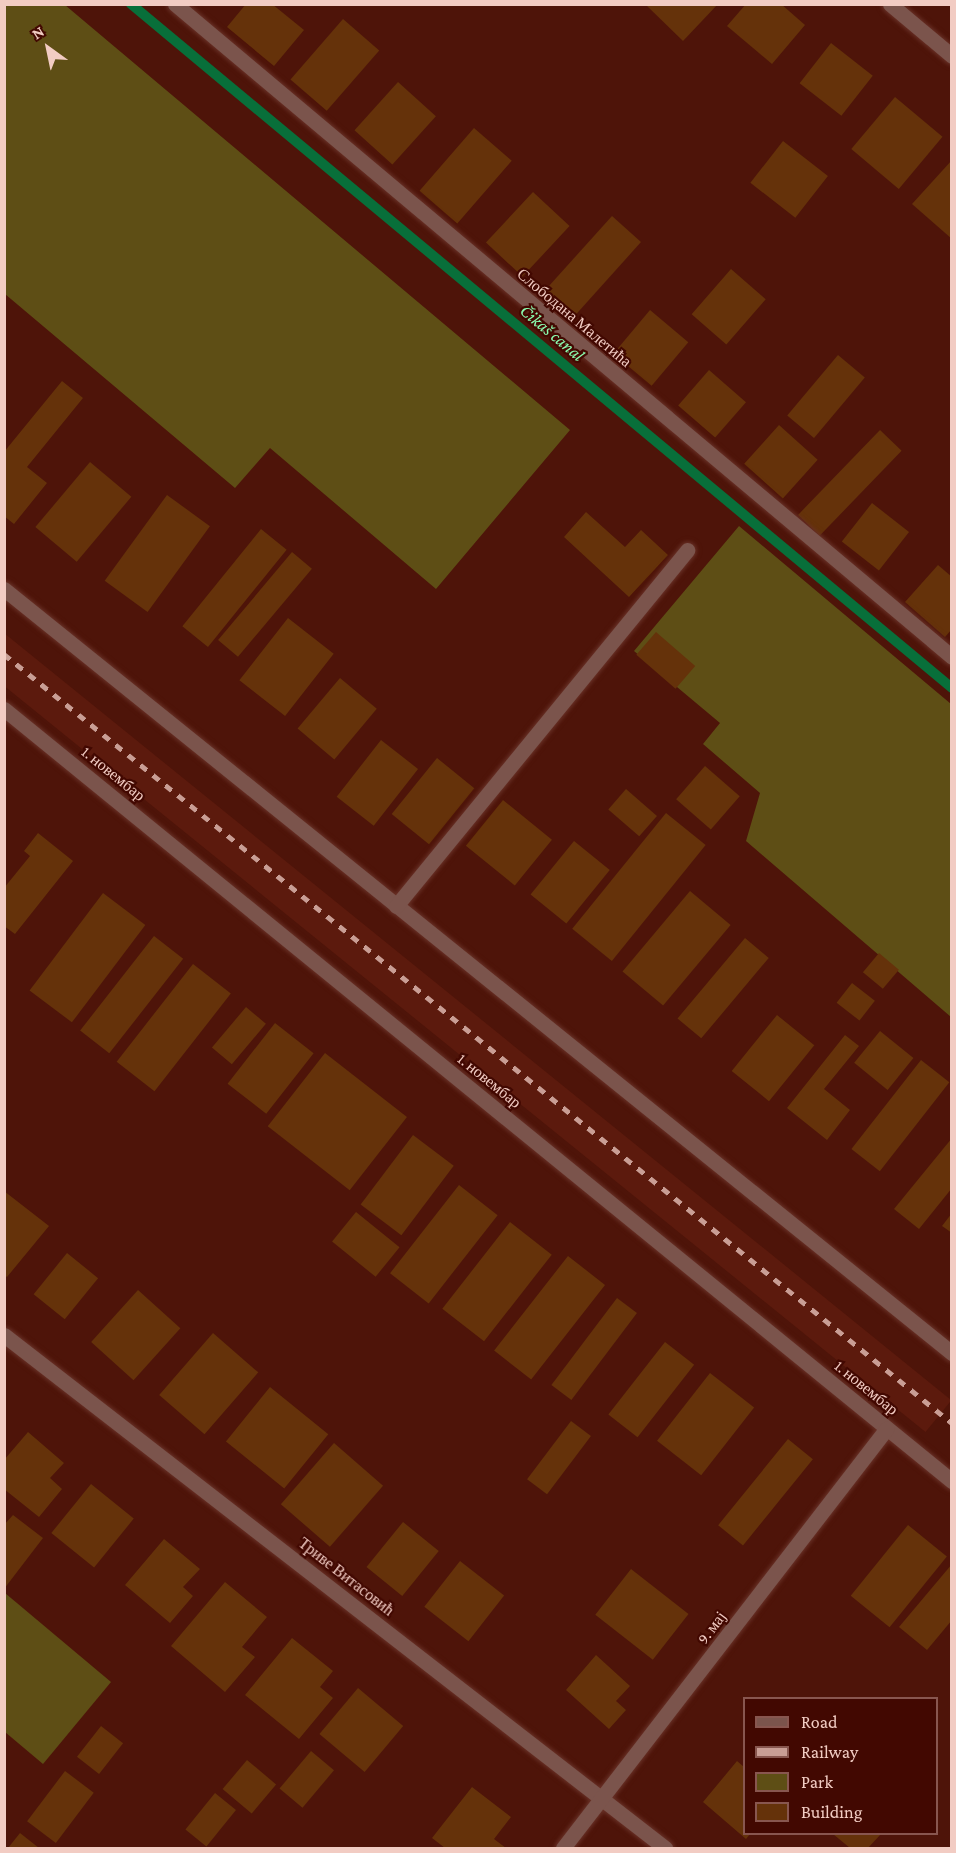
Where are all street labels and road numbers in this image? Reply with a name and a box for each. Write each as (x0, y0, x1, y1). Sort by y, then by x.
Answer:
street label: Слободана Малетића (513, 265, 635, 371)
street label: 1. новембар (77, 742, 149, 806)
street label: 1. новембар (453, 1049, 525, 1113)
street label: 1. новембар (830, 1356, 902, 1420)
street label: Триве Витасовић (294, 1534, 398, 1620)
street label: 9. мај (694, 1608, 730, 1648)

